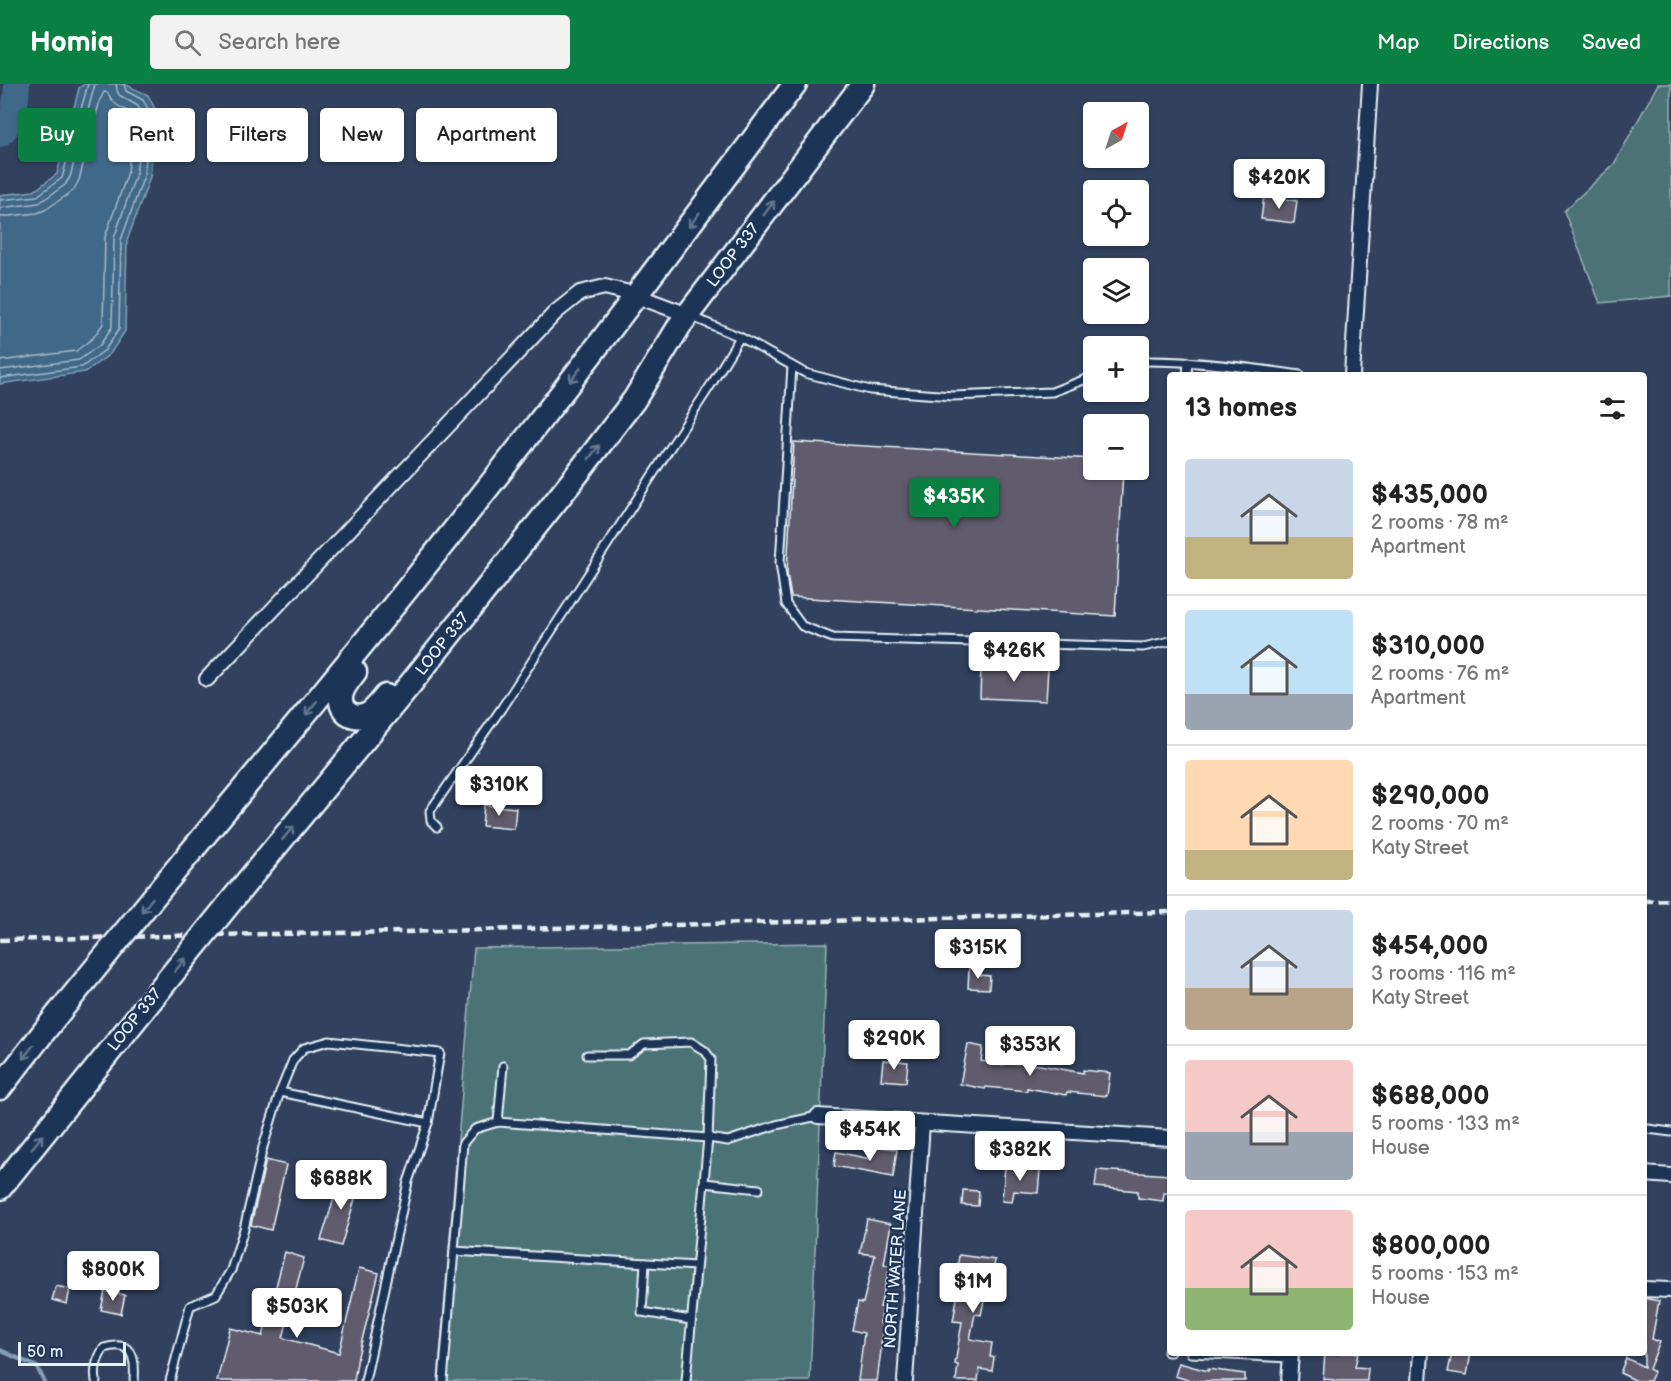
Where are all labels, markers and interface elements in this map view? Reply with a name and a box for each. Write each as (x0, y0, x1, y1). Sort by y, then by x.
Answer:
search box (150, 15, 570, 69)
text: Homiq (30, 26, 114, 59)
icon: search (171, 26, 204, 59)
text: Search here (219, 29, 340, 56)
text: Map (1377, 30, 1420, 55)
text: Directions (1453, 30, 1549, 55)
text: Saved (1582, 30, 1641, 55)
north arrow (1083, 102, 1149, 168)
map controls (1083, 102, 1149, 480)
chip: Buy (18, 108, 96, 162)
chip: Rent (108, 108, 195, 162)
chip: Filters (207, 108, 308, 162)
chip: New (320, 108, 404, 162)
chip: Apartment (416, 108, 557, 162)
pin: $420K (1237, 159, 1321, 210)
text: $420K (1248, 166, 1310, 190)
button: locate (1083, 180, 1149, 246)
one-way arrow (763, 201, 775, 217)
one-way arrow (687, 211, 700, 227)
street label: LOOP 337 (703, 219, 763, 291)
button: layers (1083, 258, 1149, 324)
button: + (1083, 336, 1149, 402)
one-way arrow (569, 366, 582, 382)
icon: filters (1596, 392, 1629, 425)
text: 13 homes (1185, 393, 1297, 424)
button: − (1083, 414, 1149, 480)
one-way arrow (588, 444, 600, 460)
pin: $435K (912, 478, 996, 529)
text: $435,000 (1371, 480, 1488, 511)
icon: home (1233, 483, 1305, 555)
text: $435K (923, 485, 985, 509)
text: 2 rooms · 78 m² (1371, 511, 1509, 535)
text: Apartment (1371, 535, 1466, 559)
street label: LOOP 337 (412, 609, 473, 679)
text: $310,000 (1371, 631, 1485, 662)
pin: $426K (972, 632, 1056, 683)
icon: home (1233, 634, 1305, 706)
text: $426K (983, 639, 1045, 663)
text: 2 rooms · 76 m² (1371, 662, 1509, 686)
text: Apartment (1371, 686, 1466, 710)
one-way arrow (304, 700, 317, 716)
pin: $310K (457, 766, 541, 817)
text: $310K (469, 773, 529, 797)
text: $290,000 (1371, 781, 1490, 812)
icon: home (1233, 784, 1305, 856)
text: 2 rooms · 70 m² (1371, 812, 1509, 836)
one-way arrow (281, 825, 294, 841)
text: Katy Street (1371, 836, 1469, 860)
one-way arrow (140, 897, 154, 912)
pin: $315K (936, 929, 1020, 980)
text: $454,000 (1371, 931, 1488, 962)
icon: home (1233, 934, 1305, 1006)
text: $315K (949, 936, 1007, 960)
one-way arrow (173, 957, 186, 973)
text: 3 rooms · 116 m² (1371, 962, 1516, 986)
street label: LOOP 337 (104, 985, 166, 1055)
text: Katy Street (1371, 986, 1469, 1010)
pin: $290K (852, 1020, 936, 1071)
pin: $353K (988, 1026, 1072, 1077)
text: $290K (863, 1027, 925, 1051)
text: $353K (999, 1033, 1061, 1057)
one-way arrow (22, 1043, 35, 1059)
text: $688,000 (1371, 1081, 1490, 1112)
icon: home (1233, 1084, 1305, 1156)
pin: $454K (828, 1111, 912, 1162)
text: 5 rooms · 133 m² (1371, 1112, 1520, 1136)
text: $454K (839, 1118, 901, 1142)
pin: $382K (978, 1131, 1062, 1182)
one-way arrow (30, 1135, 43, 1151)
text: House (1371, 1136, 1430, 1160)
text: $382K (989, 1138, 1051, 1162)
pin: $688K (299, 1160, 383, 1211)
text: $688K (310, 1167, 372, 1191)
street label: NORTH WATER LANE (881, 1189, 911, 1349)
text: $800,000 (1371, 1231, 1491, 1262)
icon: home (1233, 1234, 1305, 1306)
pin: $800K (71, 1251, 155, 1302)
text: $800K (81, 1258, 145, 1282)
text: 5 rooms · 153 m² (1371, 1262, 1519, 1286)
pin: $1M (944, 1263, 1002, 1314)
text: $1M (954, 1270, 992, 1294)
text: House (1371, 1286, 1430, 1310)
pin: $503K (255, 1288, 339, 1339)
text: $503K (266, 1295, 328, 1319)
scale bar (18, 1339, 126, 1366)
text: 50 m (27, 1343, 63, 1362)

